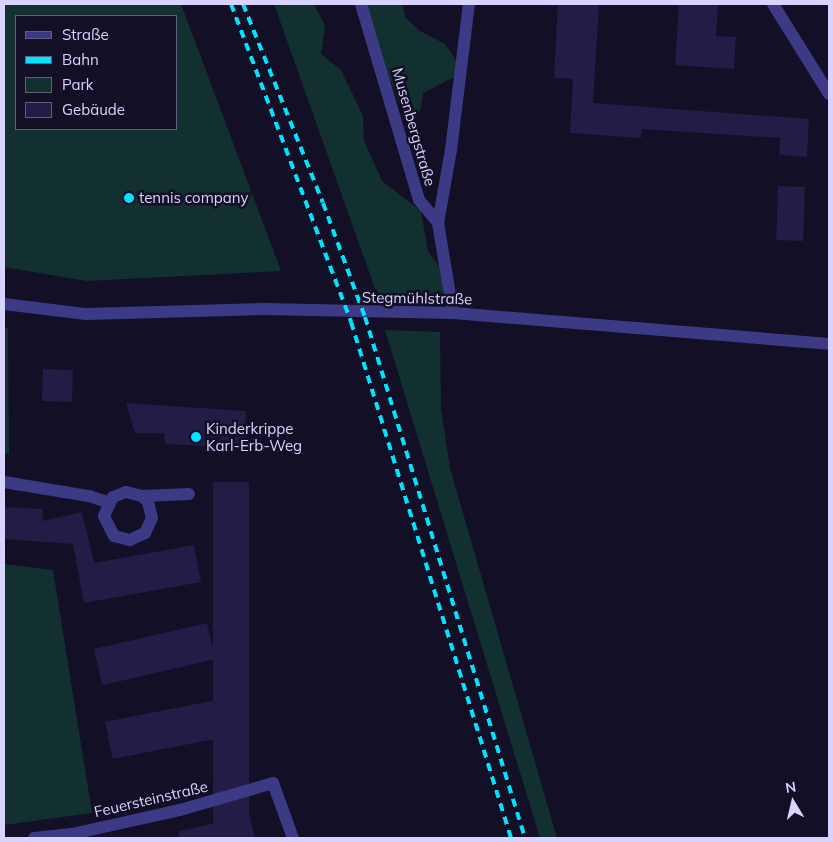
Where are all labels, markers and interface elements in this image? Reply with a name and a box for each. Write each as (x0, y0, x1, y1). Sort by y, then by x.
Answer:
legend (15, 15, 178, 130)
text: Straße (62, 25, 109, 44)
text: Bahn (62, 50, 99, 69)
street label: Musenbergstraße (389, 66, 439, 188)
text: Park (62, 75, 94, 94)
text: Gebäude (62, 100, 125, 119)
place label: tennis company (139, 189, 249, 207)
marker: tennis company (123, 192, 135, 204)
street label: Stegmühlstraße (362, 288, 472, 308)
place label: Kinderkrippe Karl-Erb-Weg (206, 419, 302, 454)
marker: Kinderkrippe Karl-Erb-Weg (190, 431, 202, 443)
street label: Feuersteinstraße (92, 777, 210, 821)
north arrow (768, 777, 818, 827)
text: N (784, 777, 797, 797)

